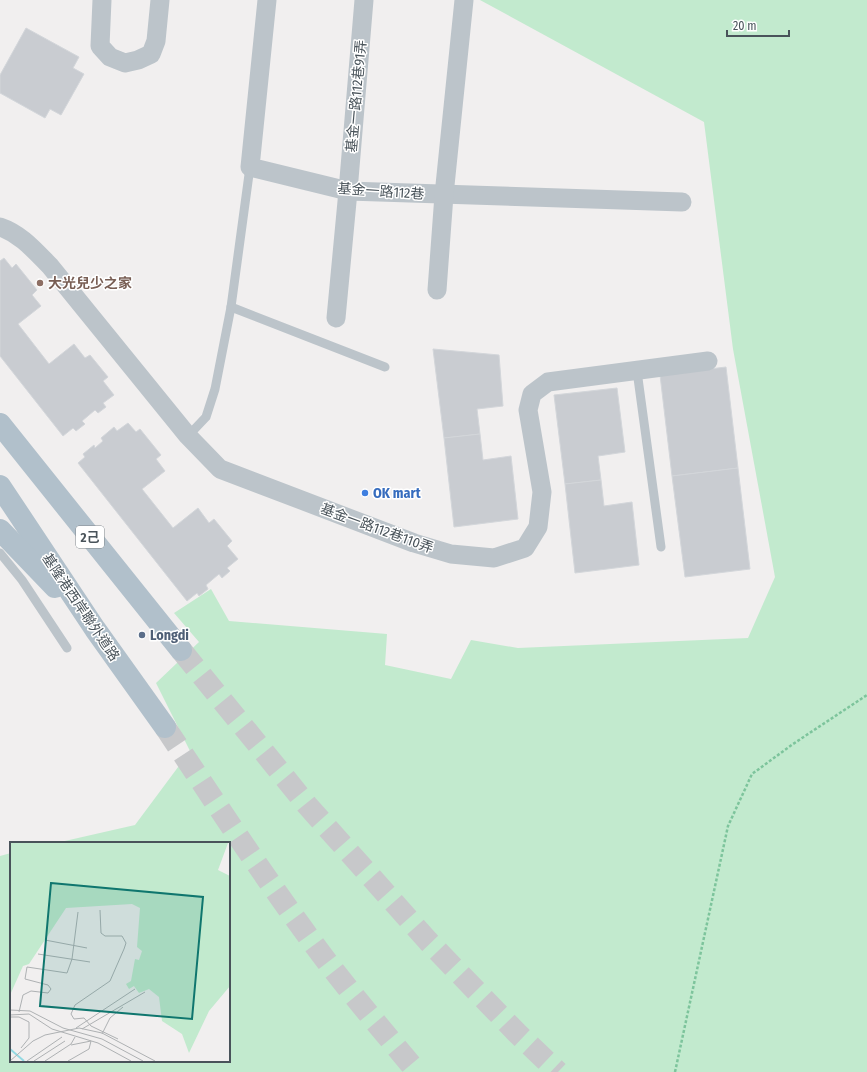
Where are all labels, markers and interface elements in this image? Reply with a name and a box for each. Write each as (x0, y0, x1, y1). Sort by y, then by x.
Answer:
scale bar (727, 12, 789, 38)
text: 20 m (733, 19, 757, 33)
street label: 基金一路112巷91弄 (343, 39, 370, 153)
street label: 基金一路112巷 (337, 180, 425, 203)
place label: 大光兒少之家 (48, 275, 132, 292)
marker: 大光兒少之家 (35, 278, 45, 288)
place label: OK mart (373, 485, 422, 502)
marker: OK mart (360, 488, 370, 498)
street label: 基金一路112巷110弄 (318, 500, 436, 557)
road number: 2己 (76, 526, 104, 548)
street label: 基隆港西岸聯外道路 (38, 550, 123, 664)
place label: Longdi (150, 627, 189, 644)
marker: Longdi (137, 630, 147, 640)
inset map (10, 842, 230, 1062)

